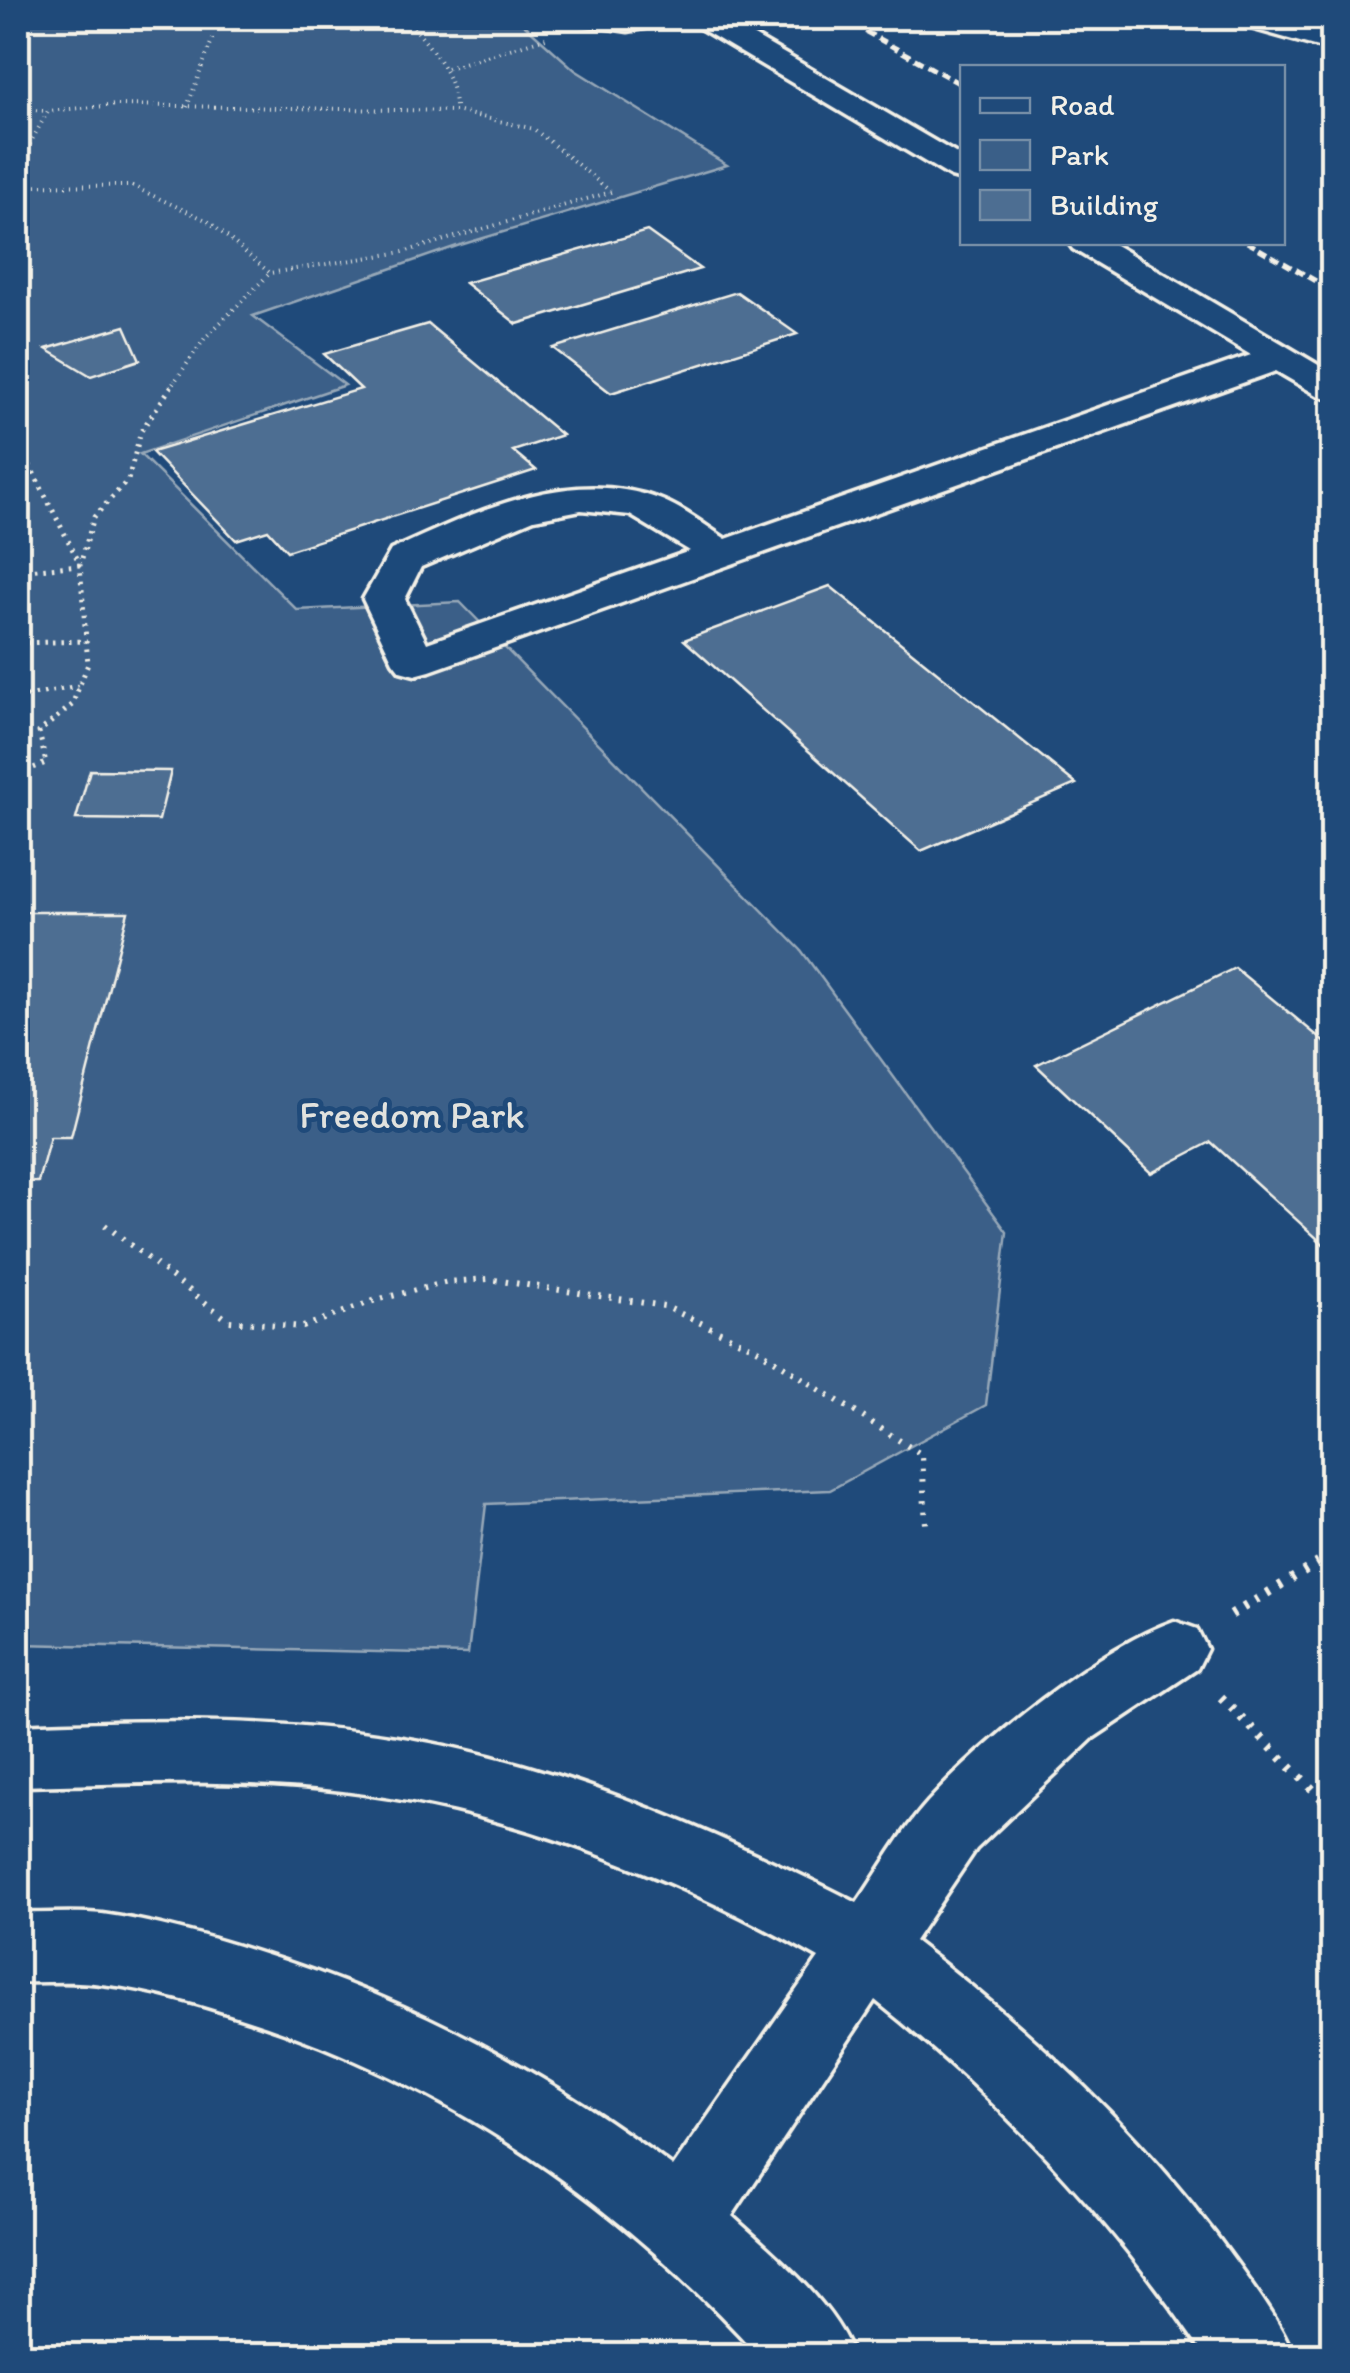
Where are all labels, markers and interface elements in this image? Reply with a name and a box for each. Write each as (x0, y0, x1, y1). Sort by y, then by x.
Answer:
legend (960, 65, 1285, 245)
text: Road (1050, 86, 1115, 123)
text: Park (1050, 136, 1109, 173)
text: Building (1050, 186, 1159, 223)
park label: Freedom Park (299, 1092, 525, 1138)

